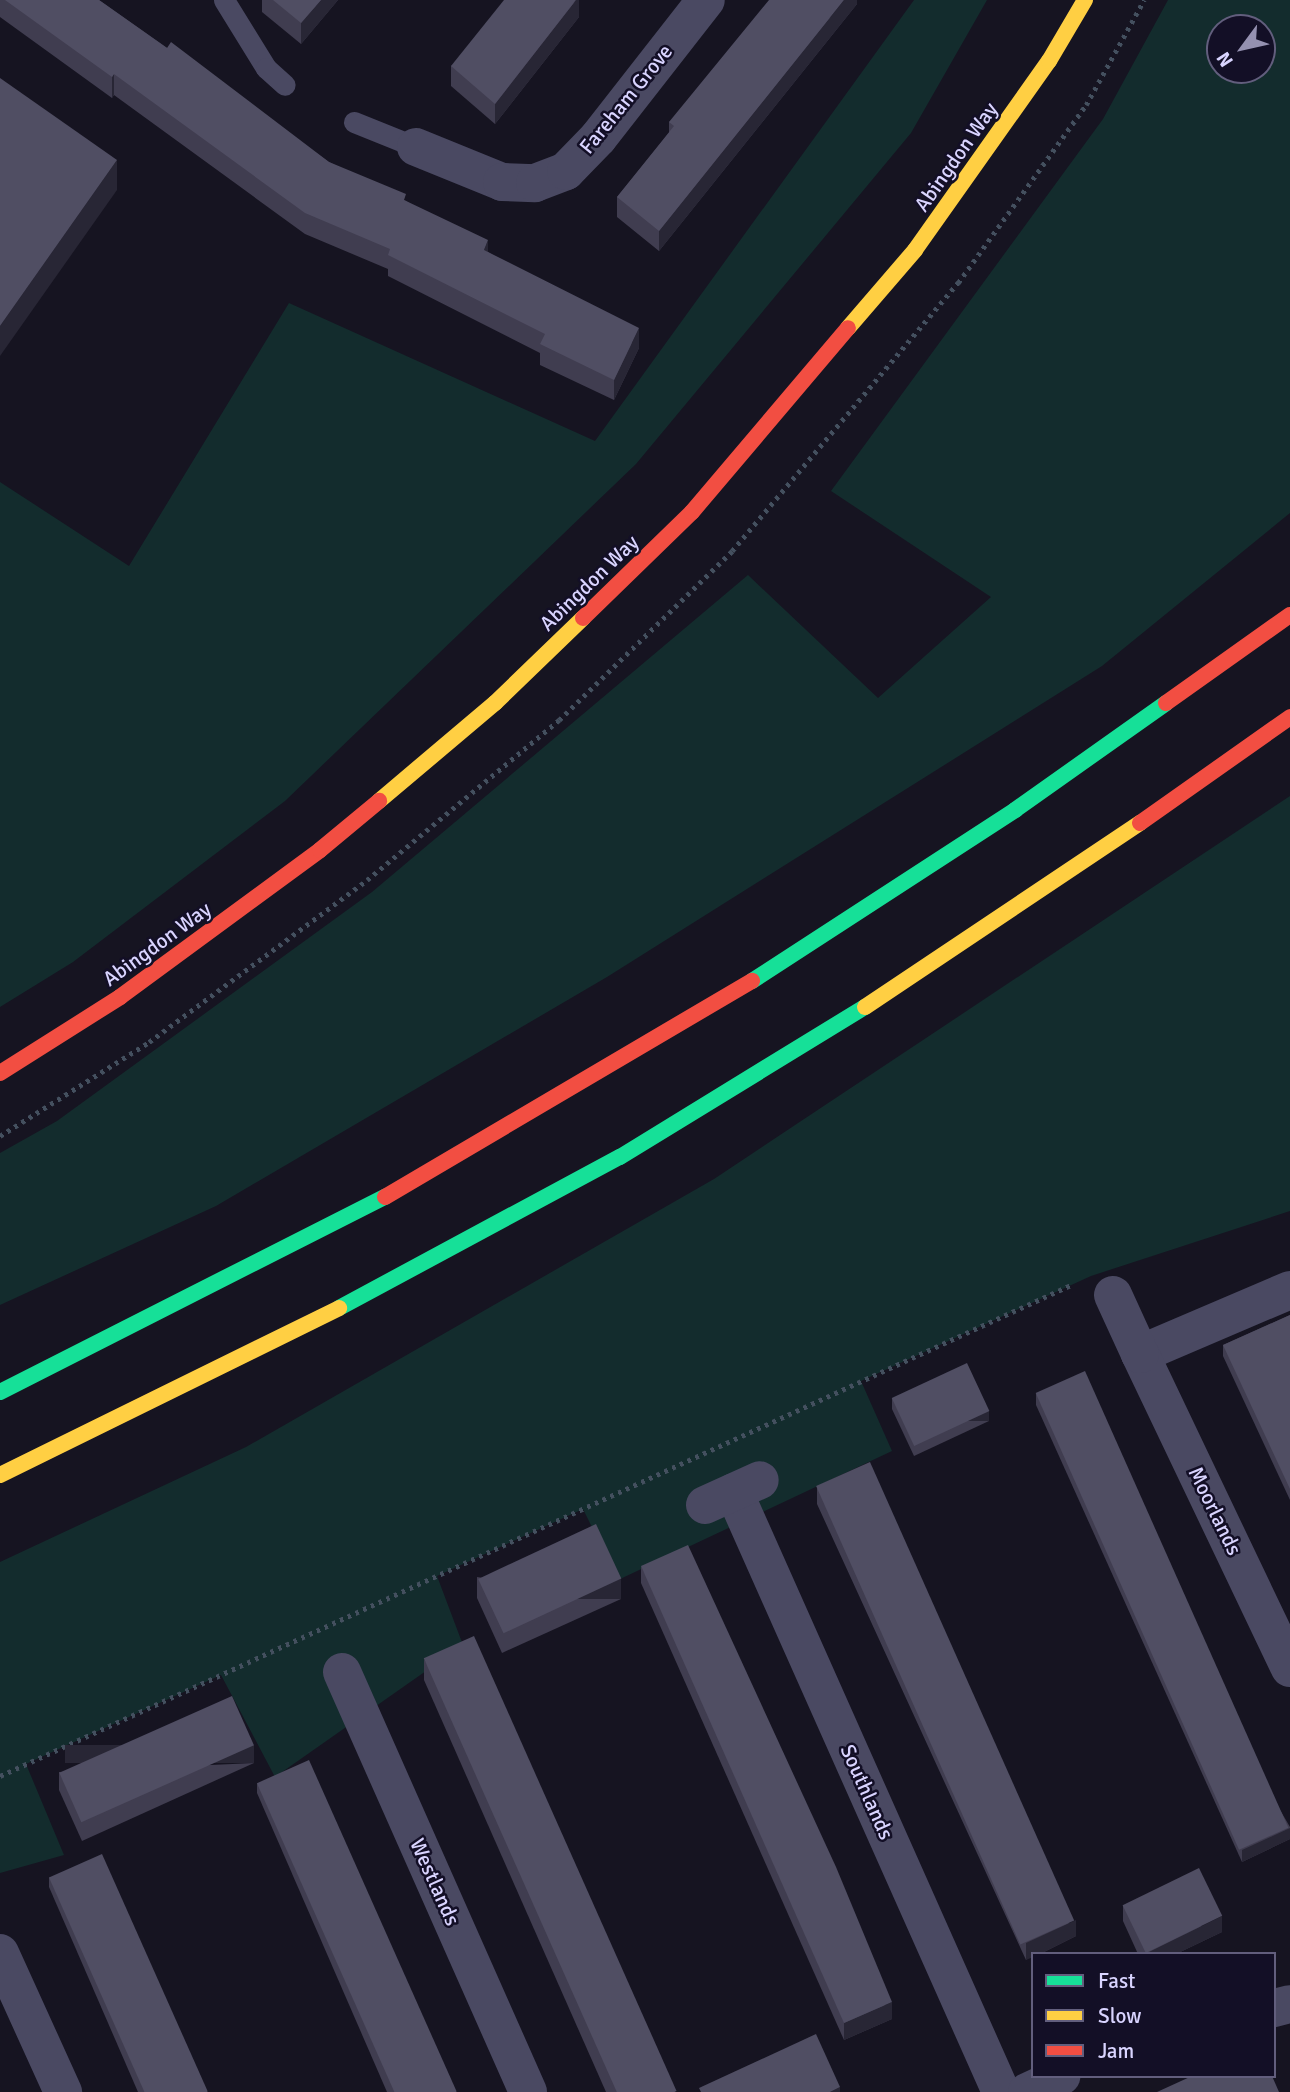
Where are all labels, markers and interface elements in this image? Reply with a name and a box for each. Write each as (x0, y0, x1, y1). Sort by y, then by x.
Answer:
north arrow (1206, 14, 1276, 84)
street label: Fareham Grove (574, 39, 678, 159)
text: N (1211, 47, 1239, 71)
street label: Abingdon Way (909, 98, 1003, 216)
street label: Abingdon Way (534, 530, 644, 636)
street label: Abingdon Way (98, 896, 216, 992)
street label: Moorlands (1183, 1463, 1247, 1559)
street label: Southlands (835, 1741, 899, 1843)
street label: Westlands (405, 1835, 465, 1929)
legend (1031, 1952, 1276, 2078)
text: Fast (1098, 1968, 1135, 1994)
text: Slow (1098, 2003, 1142, 2029)
text: Jam (1098, 2038, 1134, 2064)

